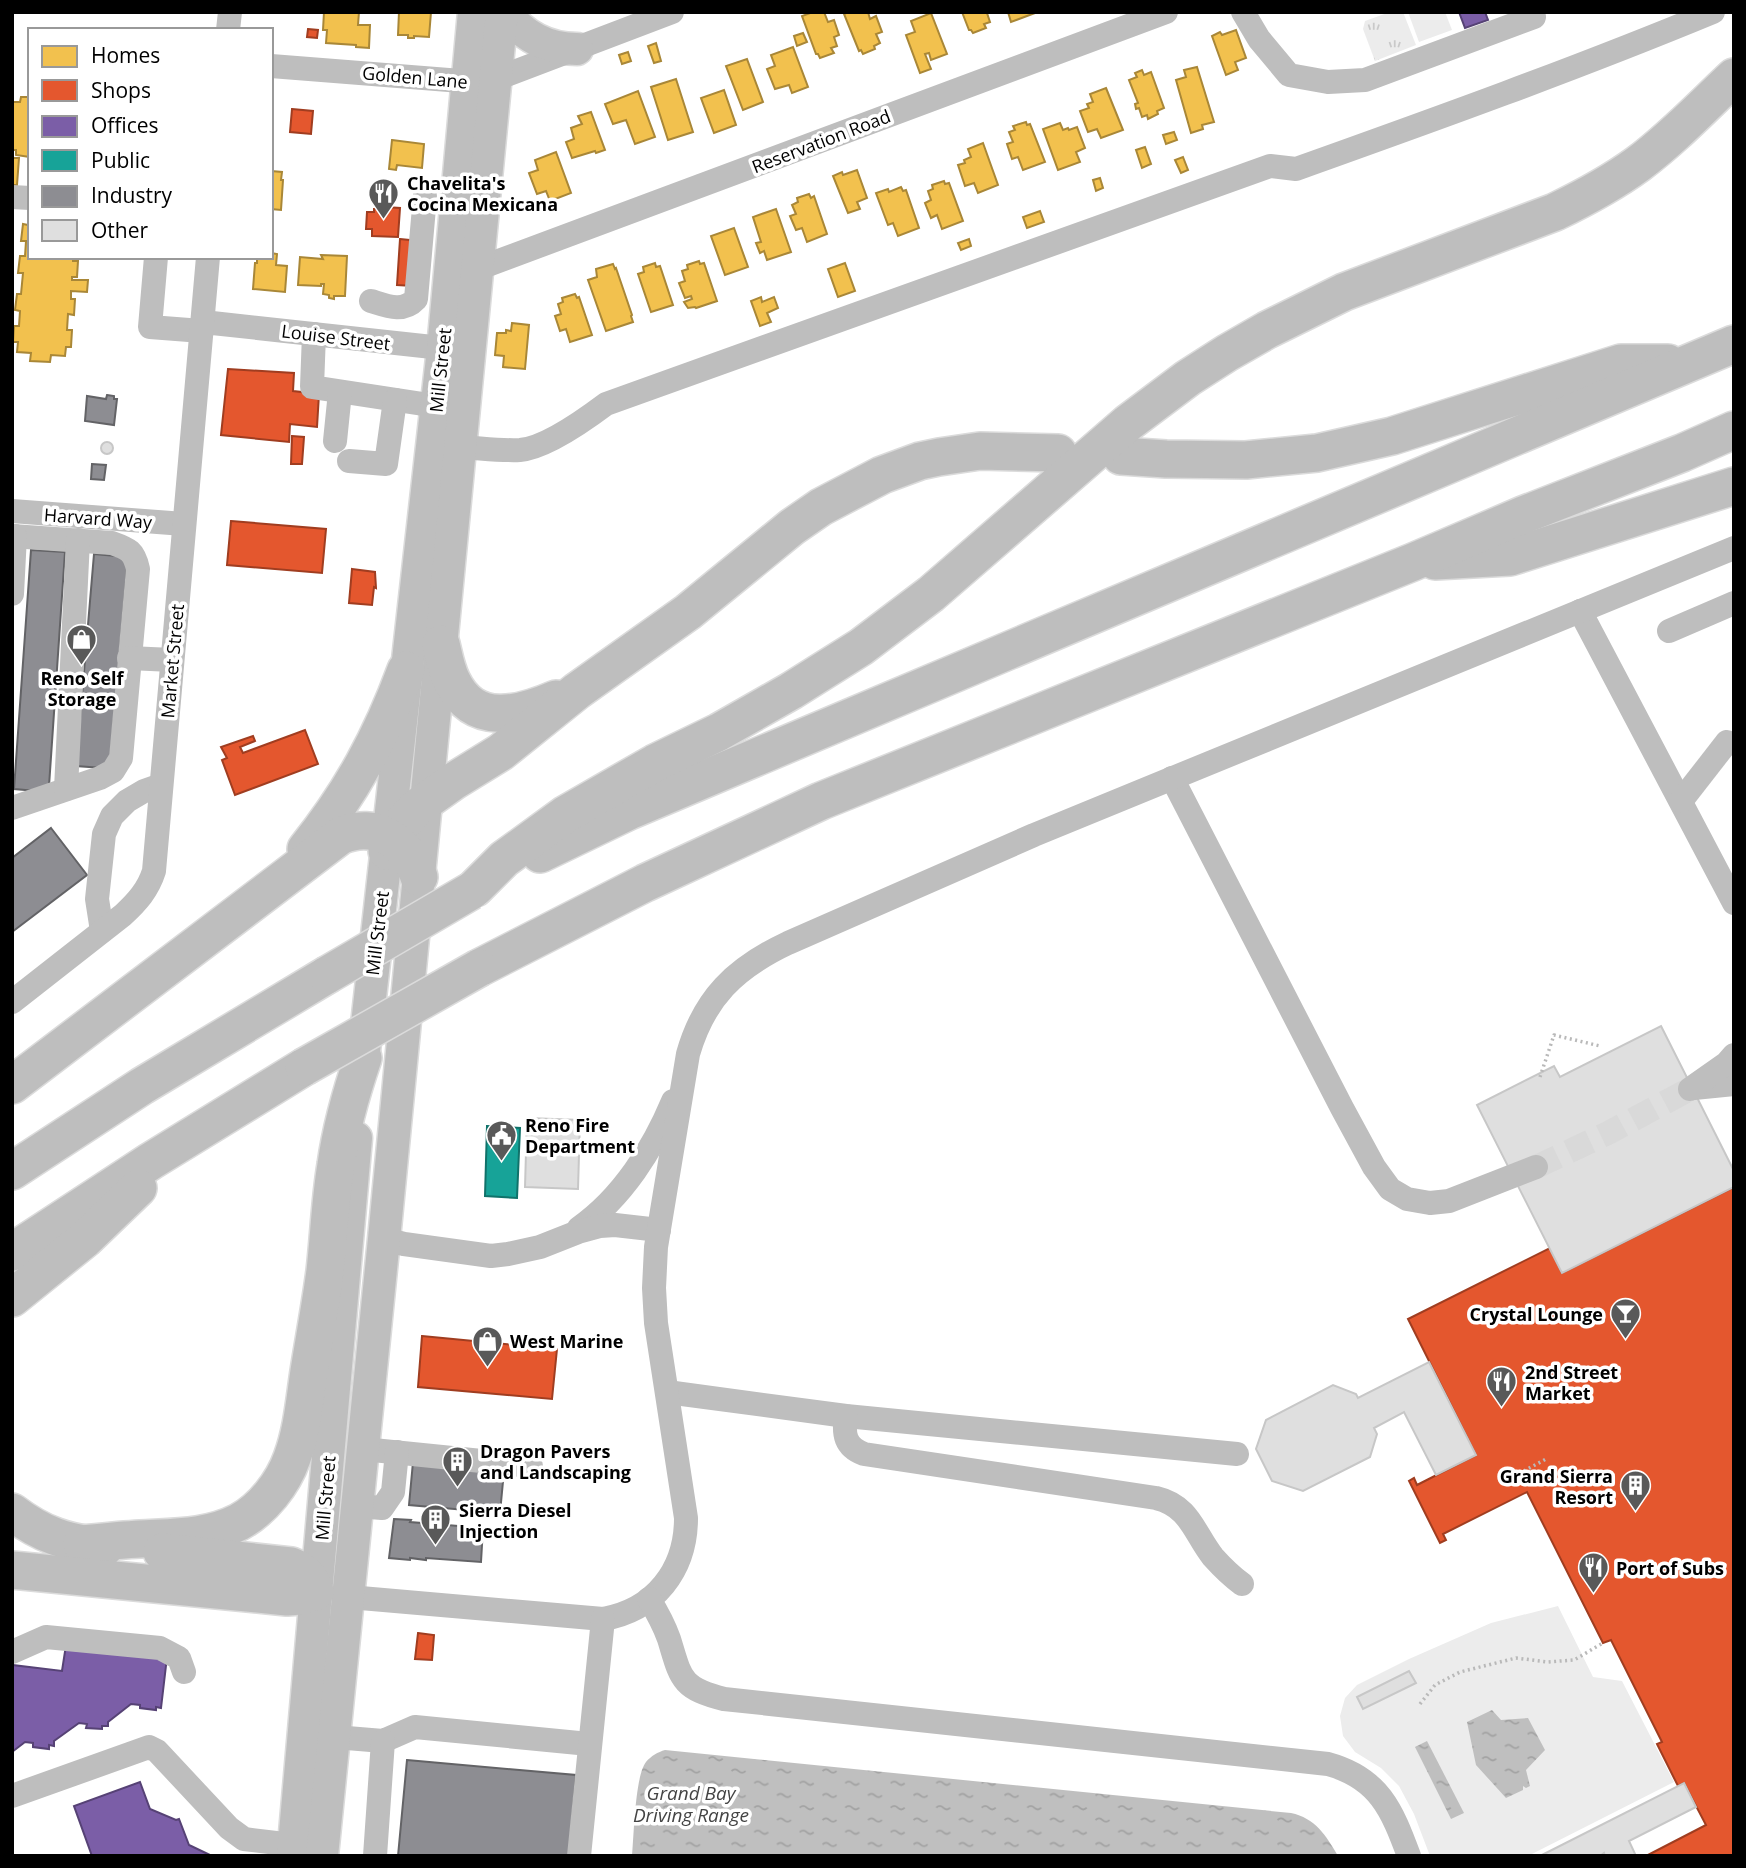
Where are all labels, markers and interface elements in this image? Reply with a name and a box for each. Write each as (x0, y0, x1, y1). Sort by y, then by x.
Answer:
legend (28, 28, 273, 259)
text: Homes (91, 41, 160, 69)
street label: Golden Lane (361, 60, 469, 94)
text: Shops (91, 76, 151, 104)
street label: Reservation Road (748, 104, 894, 178)
text: Offices (91, 111, 159, 139)
text: Public (91, 146, 150, 174)
place label: Chavelita's Cocina Mexicana (407, 171, 558, 216)
restaurant icon: Chavelita's Cocina Mexicana (367, 176, 401, 220)
text: Industry (91, 181, 173, 209)
text: Other (91, 216, 148, 244)
street label: Louise Street (280, 318, 392, 356)
street label: Mill Street (424, 327, 456, 413)
street label: Harvard Way (43, 502, 154, 534)
street label: Market Street (155, 603, 189, 719)
shop icon: Reno Self Storage (65, 623, 99, 667)
place label: Reno Self Storage (40, 666, 125, 711)
street label: Mill Street (360, 889, 394, 977)
place label: Reno Fire Department (525, 1113, 635, 1158)
public building icon: Reno Fire Department (485, 1118, 519, 1162)
bar icon: Crystal Lounge (1609, 1297, 1643, 1341)
place label: Crystal Lounge (1470, 1302, 1603, 1326)
shop icon: West Marine (470, 1324, 504, 1368)
place label: West Marine (510, 1329, 623, 1353)
place label: 2nd Street Market (1525, 1360, 1618, 1405)
restaurant icon: 2nd Street Market (1485, 1365, 1519, 1409)
place label: Dragon Pavers and Landscaping (480, 1439, 631, 1484)
building icon: Dragon Pavers and Landscaping (440, 1444, 474, 1488)
street label: Mill Street (309, 1455, 341, 1541)
place label: Grand Sierra Resort (1500, 1464, 1613, 1509)
building icon: Grand Sierra Resort (1619, 1469, 1653, 1513)
place label: Sierra Diesel Injection (459, 1498, 571, 1543)
building icon: Sierra Diesel Injection (419, 1503, 453, 1547)
restaurant icon: Port of Subs (1576, 1551, 1610, 1595)
place label: Port of Subs (1616, 1556, 1724, 1580)
water label: Grand Bay Driving Range (633, 1780, 749, 1828)

